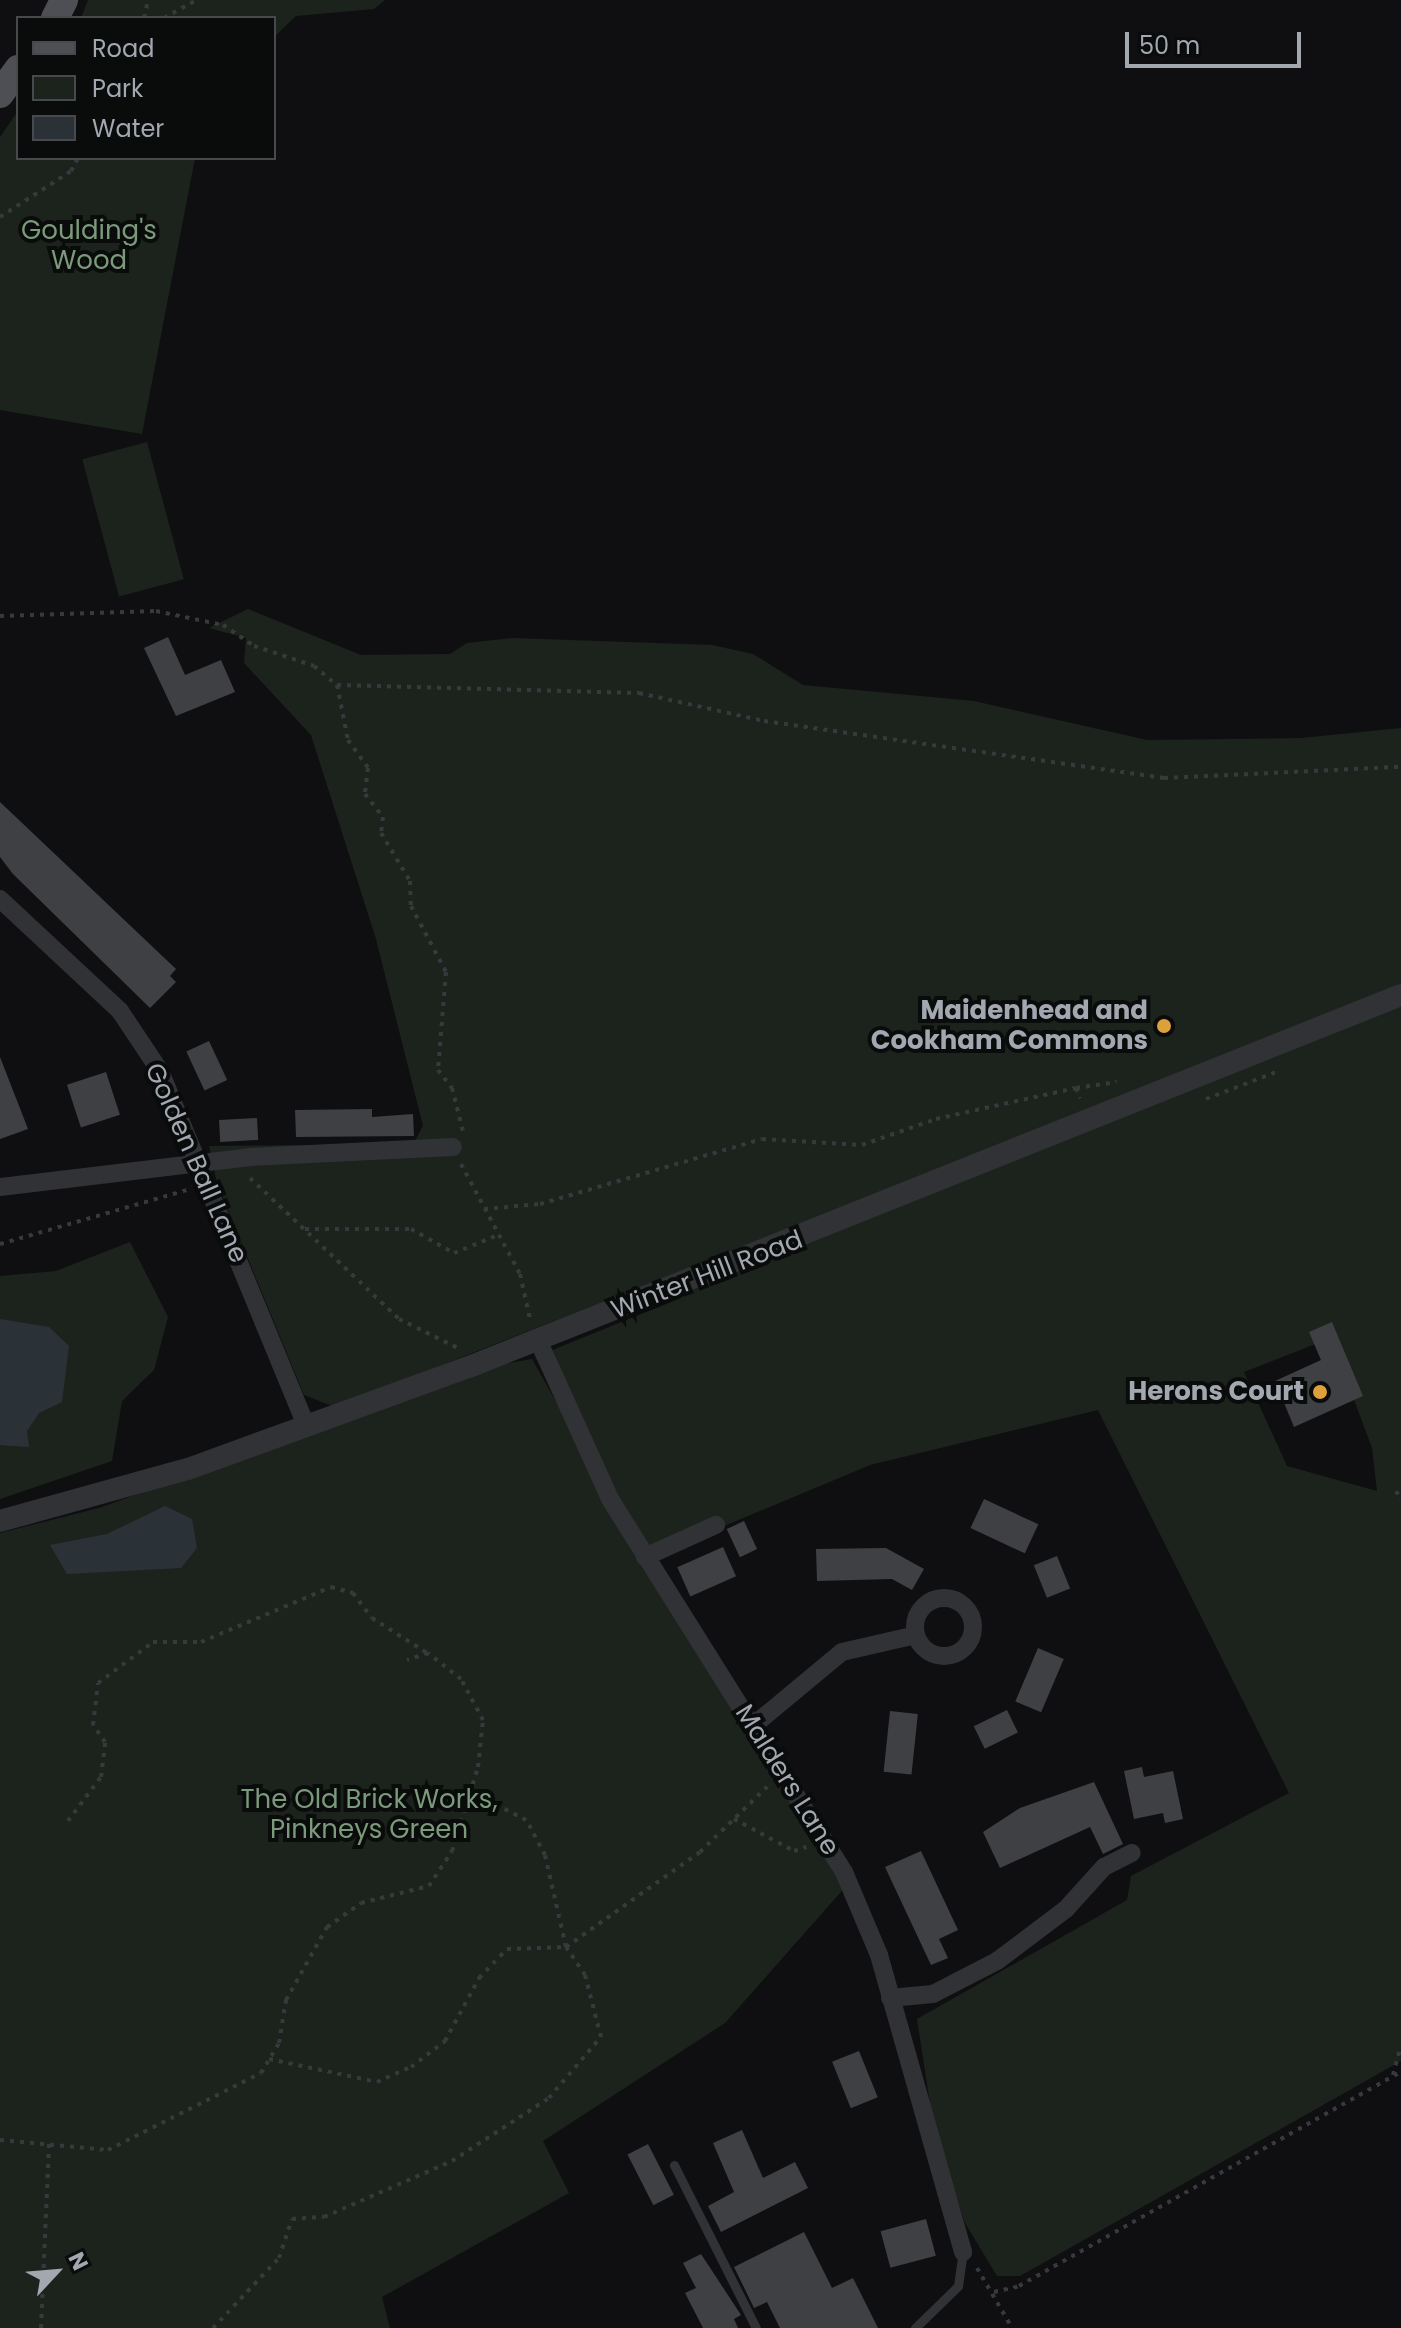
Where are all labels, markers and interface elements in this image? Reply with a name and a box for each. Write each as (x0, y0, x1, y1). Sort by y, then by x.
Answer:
legend (16, 16, 276, 160)
scale bar (1129, 16, 1305, 66)
text: 50 m (1139, 29, 1200, 62)
text: Road (92, 32, 154, 65)
text: Park (92, 72, 143, 105)
text: Water (92, 112, 164, 145)
park label: Goulding's Wood (21, 215, 157, 276)
place label: Maidenhead and Cookham Commons (871, 995, 1148, 1056)
marker: Maidenhead and Cookham Commons (1155, 1017, 1173, 1035)
street label: Golden Ball Lane (138, 1058, 254, 1268)
street label: Winter Hill Road (607, 1224, 807, 1326)
place label: Herons Court (1128, 1376, 1304, 1408)
marker: Herons Court (1311, 1383, 1329, 1401)
street label: Malders Lane (728, 1699, 846, 1861)
park label: The Old Brick Works, Pinkneys Green (240, 1784, 498, 1846)
north arrow (16, 2232, 96, 2312)
text: N (60, 2247, 96, 2275)

